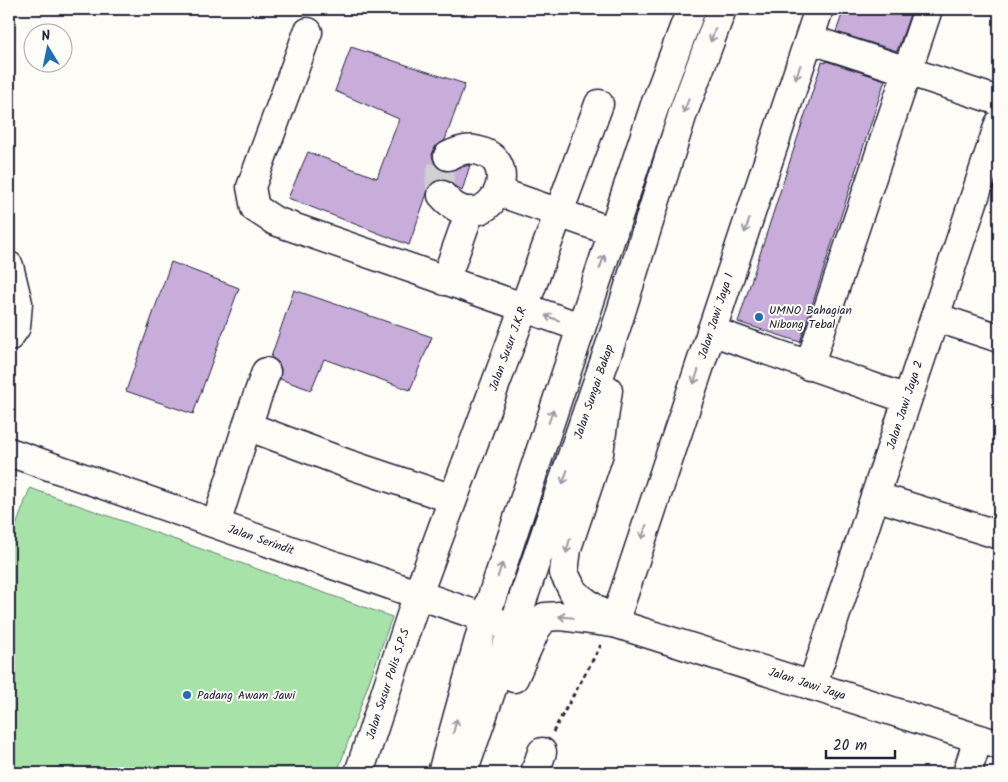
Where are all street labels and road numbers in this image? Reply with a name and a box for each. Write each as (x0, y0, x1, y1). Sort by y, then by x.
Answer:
street label: Jalan Jawi Jaya 1 (693, 270, 739, 361)
street label: Jalan Susur J.K.R (484, 304, 532, 394)
street label: Jalan Sungai Bakap (569, 342, 619, 442)
street label: Jalan Jawi Jaya 2 (882, 358, 928, 452)
street label: Jalan Serindit (225, 520, 297, 560)
street label: Jalan Susur Polis S.P.S (361, 626, 415, 742)
street label: Jalan Jawi Jaya (766, 663, 849, 706)

